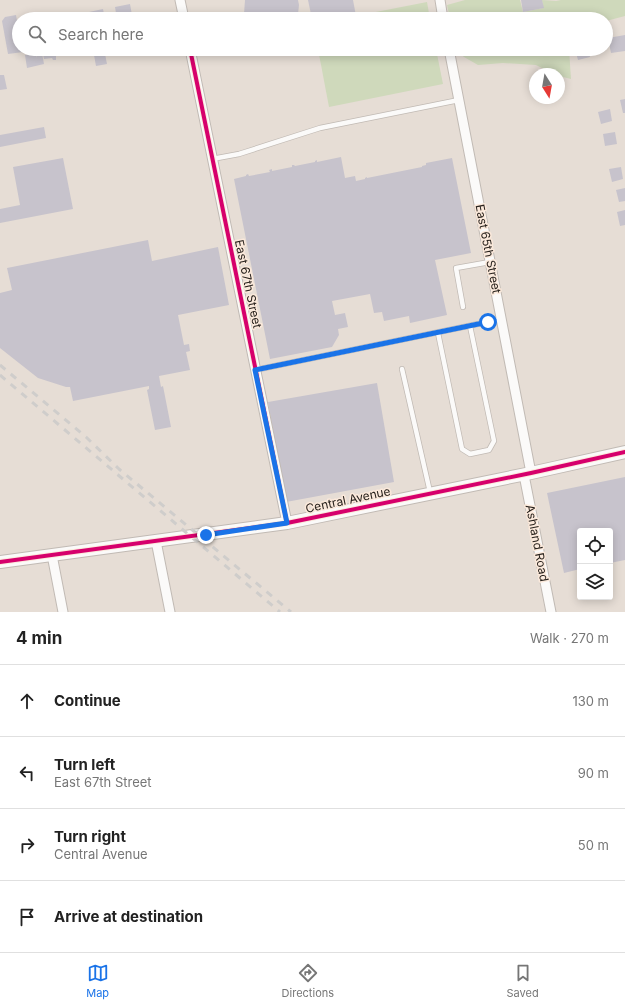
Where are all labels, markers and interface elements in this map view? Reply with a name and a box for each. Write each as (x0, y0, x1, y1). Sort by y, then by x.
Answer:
search box (12, 12, 613, 56)
icon: search (26, 23, 48, 45)
text: Search here (58, 25, 144, 44)
north arrow (529, 68, 565, 104)
street label: East 65th Street (472, 203, 505, 295)
street label: East 67th Street (232, 238, 265, 330)
route start (479, 313, 497, 331)
street label: Central Avenue (304, 483, 392, 516)
street label: Ashland Road (523, 503, 552, 583)
route end (197, 526, 215, 544)
map controls (577, 528, 613, 600)
button: locate (577, 528, 613, 564)
button: layers (577, 564, 613, 600)
text: 4 min (16, 628, 62, 648)
text: Walk · 270 m (530, 630, 609, 646)
icon: ahead (16, 690, 38, 712)
text: Continue (54, 691, 121, 710)
text: 130 m (572, 693, 609, 709)
text: Turn left (54, 755, 115, 774)
icon: left (16, 762, 38, 784)
text: 90 m (578, 765, 609, 781)
text: East 67th Street (54, 774, 152, 790)
text: Turn right (54, 827, 126, 846)
icon: right (16, 834, 38, 856)
text: 50 m (578, 837, 609, 853)
text: Central Avenue (54, 846, 148, 862)
icon: arrive (16, 906, 38, 928)
text: Arrive at destination (54, 907, 203, 926)
tab: Map (86, 962, 109, 1000)
tab: Directions (282, 962, 334, 1000)
tab: Saved (507, 962, 539, 1000)

